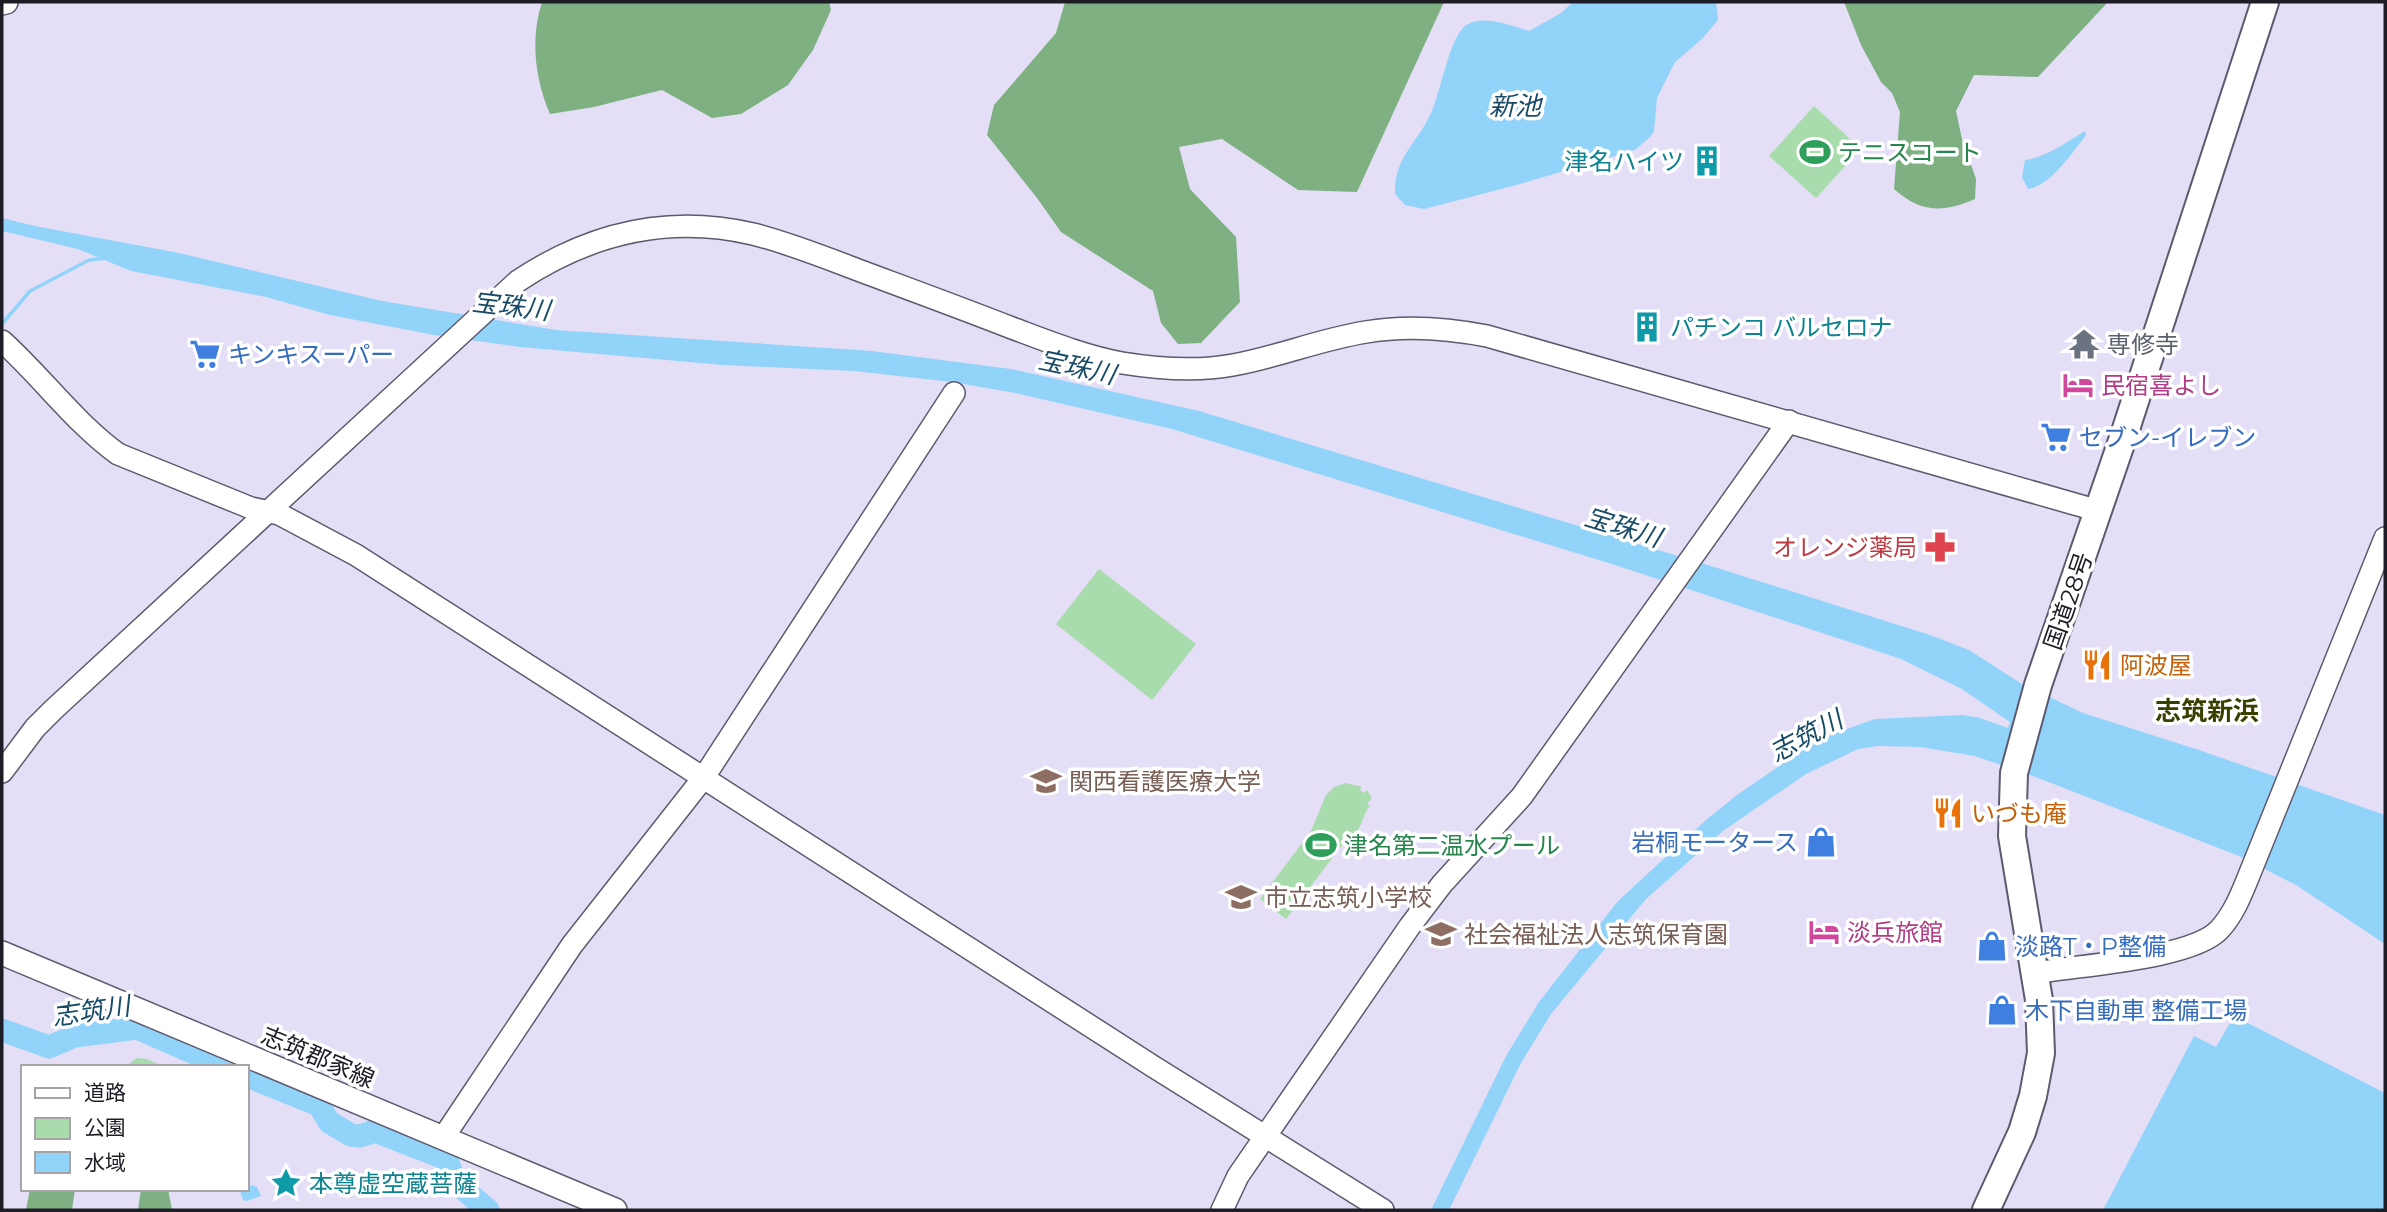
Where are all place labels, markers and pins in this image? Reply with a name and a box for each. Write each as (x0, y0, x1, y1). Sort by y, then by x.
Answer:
sports icon: テニスコート (1798, 135, 1832, 169)
place label: テニスコート (1838, 138, 1982, 167)
building icon: 津名ハイツ (1690, 144, 1724, 178)
place label: 津名ハイツ (1564, 147, 1684, 176)
building icon: パチンコ バルセロナ (1630, 310, 1664, 344)
place label: パチンコ バルセロナ (1670, 313, 1892, 342)
temple icon: 専修寺 (2067, 327, 2101, 361)
place label: 専修寺 (2107, 330, 2179, 359)
supermarket icon: キンキスーパー (188, 337, 222, 371)
place label: キンキスーパー (228, 340, 394, 369)
hotel icon: 民宿喜よし (2061, 368, 2095, 402)
place label: 民宿喜よし (2101, 371, 2221, 400)
supermarket icon: セブン-イレブン (2039, 420, 2073, 454)
place label: セブン-イレブン (2079, 423, 2256, 452)
pharmacy icon: オレンジ薬局 (1923, 530, 1957, 564)
place label: オレンジ薬局 (1773, 533, 1917, 562)
restaurant icon: 阿波屋 (2080, 648, 2114, 682)
place label: 阿波屋 (2120, 651, 2192, 680)
school or university icon: 関西看護医療大学 (1029, 764, 1063, 798)
place label: 関西看護医療大学 (1069, 767, 1261, 796)
restaurant icon: いづも庵 (1931, 796, 1965, 830)
place label: いづも庵 (1971, 799, 2067, 828)
shop icon: 岩桐モータース (1804, 825, 1838, 859)
sports icon: 津名第二温水プール (1304, 828, 1338, 862)
place label: 岩桐モータース (1631, 828, 1798, 857)
place label: 津名第二温水プール (1344, 831, 1560, 860)
school or university icon: 市立志筑小学校 (1224, 880, 1258, 914)
place label: 市立志筑小学校 (1264, 883, 1432, 912)
hotel icon: 淡兵旅館 (1807, 915, 1841, 949)
school or university icon: 社会福祉法人志筑保育園 (1424, 917, 1458, 951)
place label: 淡兵旅館 (1847, 918, 1943, 947)
place label: 社会福祉法人志筑保育園 (1464, 920, 1728, 949)
shop icon: 淡路T・P整備 (1975, 929, 2009, 963)
place label: 淡路T・P整備 (2015, 932, 2166, 961)
shop icon: 木下自動車 整備工場 (1985, 993, 2019, 1027)
place label: 木下自動車 整備工場 (2025, 996, 2247, 1025)
place icon: 本尊虚空蔵菩薩 (269, 1166, 303, 1200)
place label: 本尊虚空蔵菩薩 (309, 1169, 477, 1198)

